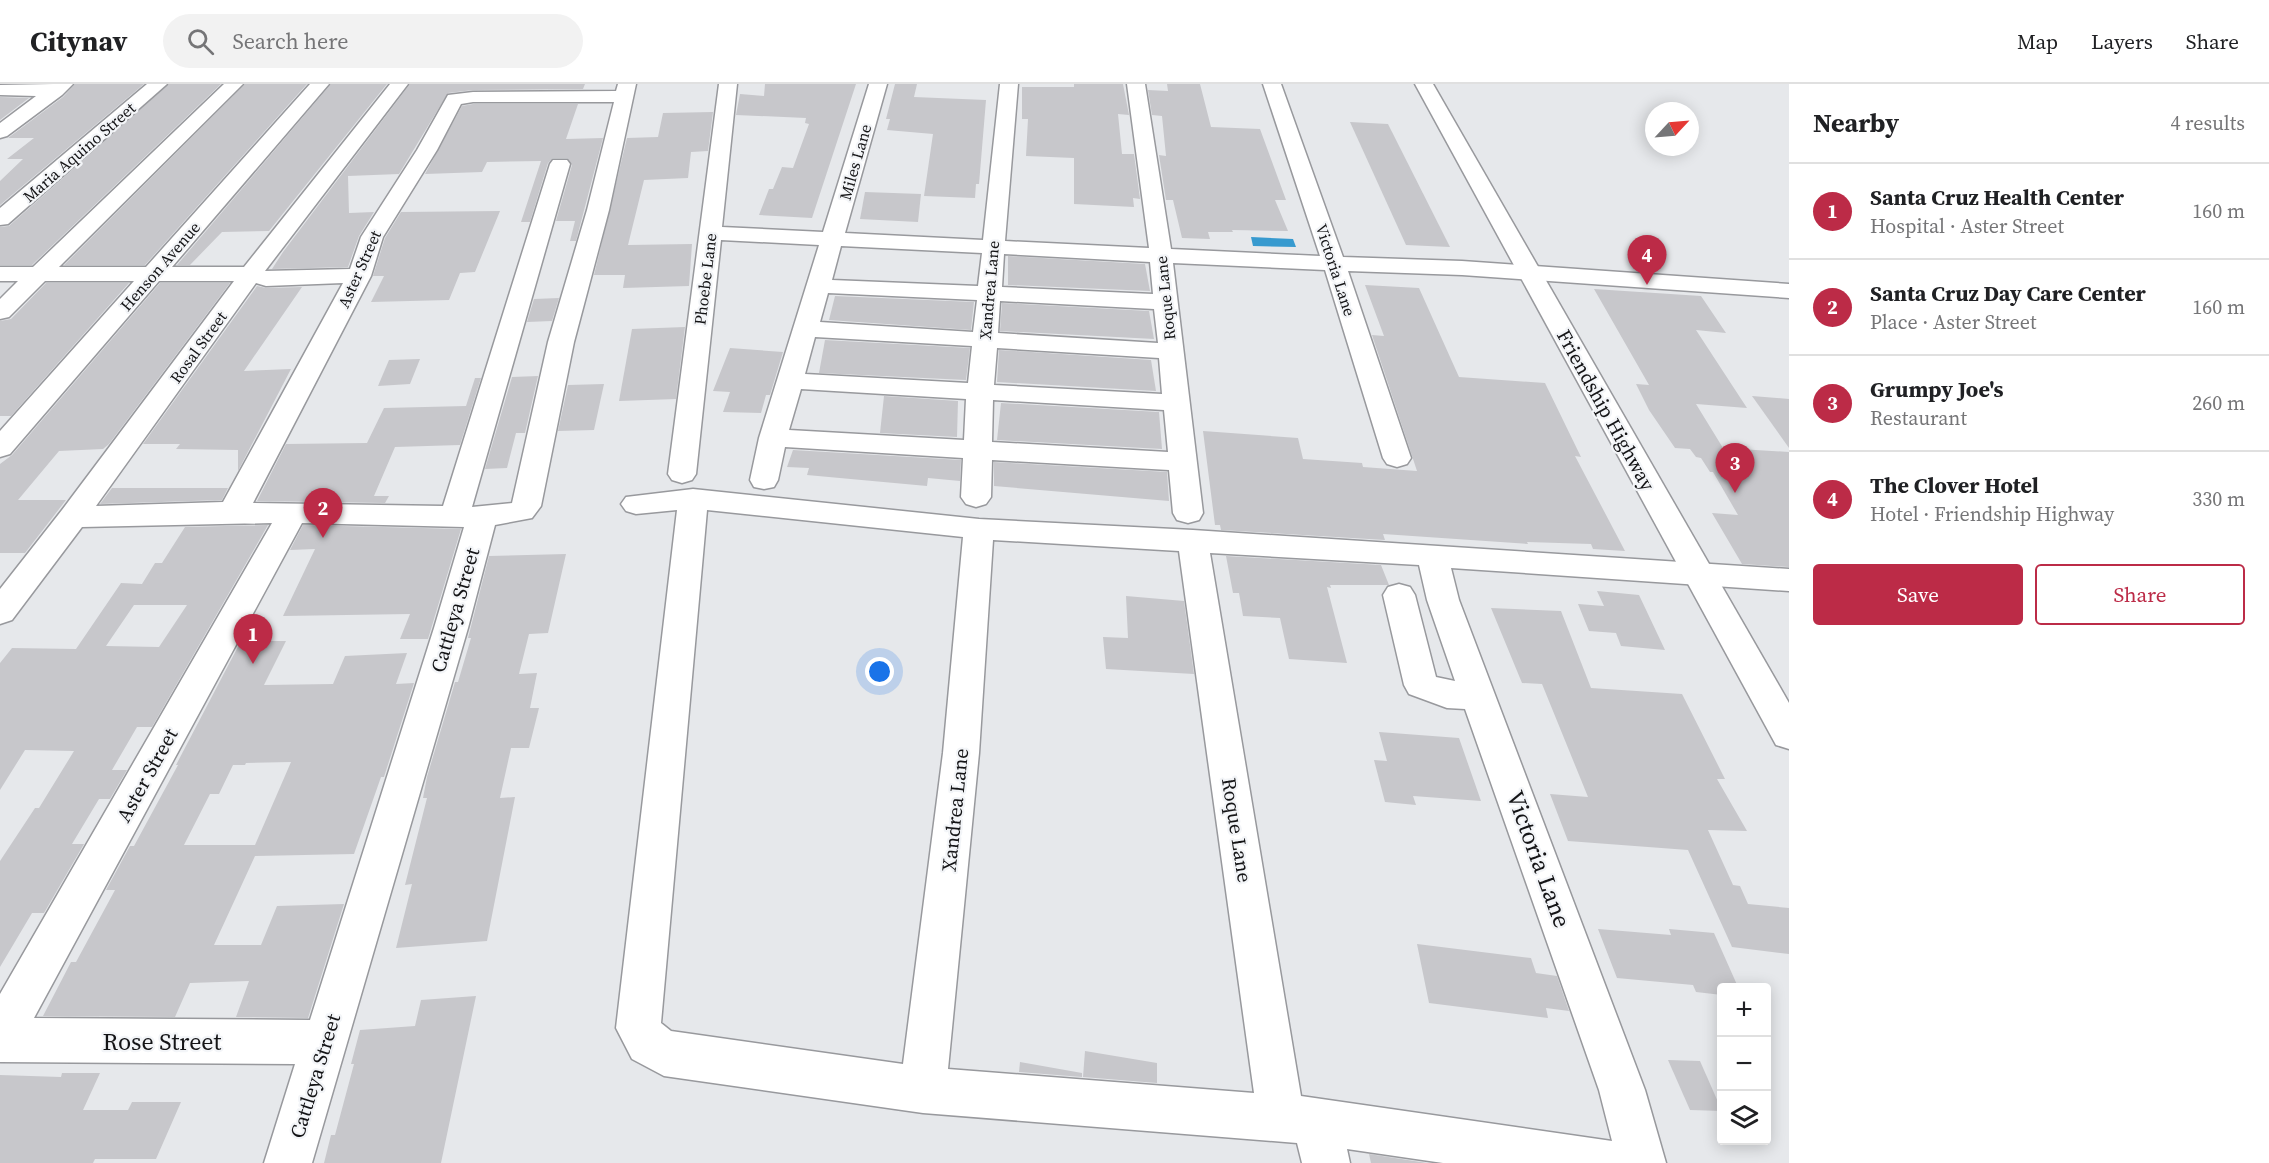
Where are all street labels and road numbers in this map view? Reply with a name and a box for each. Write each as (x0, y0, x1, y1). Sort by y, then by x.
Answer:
street label: Maria Aquino Street (18, 96, 141, 207)
street label: Miles Lane (834, 121, 876, 203)
street label: Henson Avenue (115, 217, 205, 315)
street label: Victoria Lane (1311, 221, 1361, 319)
street label: Aster Street (332, 226, 386, 311)
street label: Phoebe Lane (688, 232, 722, 326)
street label: Xandrea Lane (974, 240, 1004, 340)
street label: Roque Lane (1150, 255, 1180, 341)
street label: Rosal Street (164, 306, 232, 387)
street label: Friendship Highway (1550, 324, 1662, 496)
street label: Cattleya Street (424, 544, 486, 676)
street label: Aster Street (110, 723, 185, 827)
street label: Xandrea Lane (935, 747, 975, 873)
street label: Roque Lane (1215, 776, 1259, 884)
street label: Victoria Lane (1499, 786, 1579, 932)
street label: Cattleya Street (283, 1010, 347, 1141)
street label: Rose Street (103, 1025, 222, 1058)

